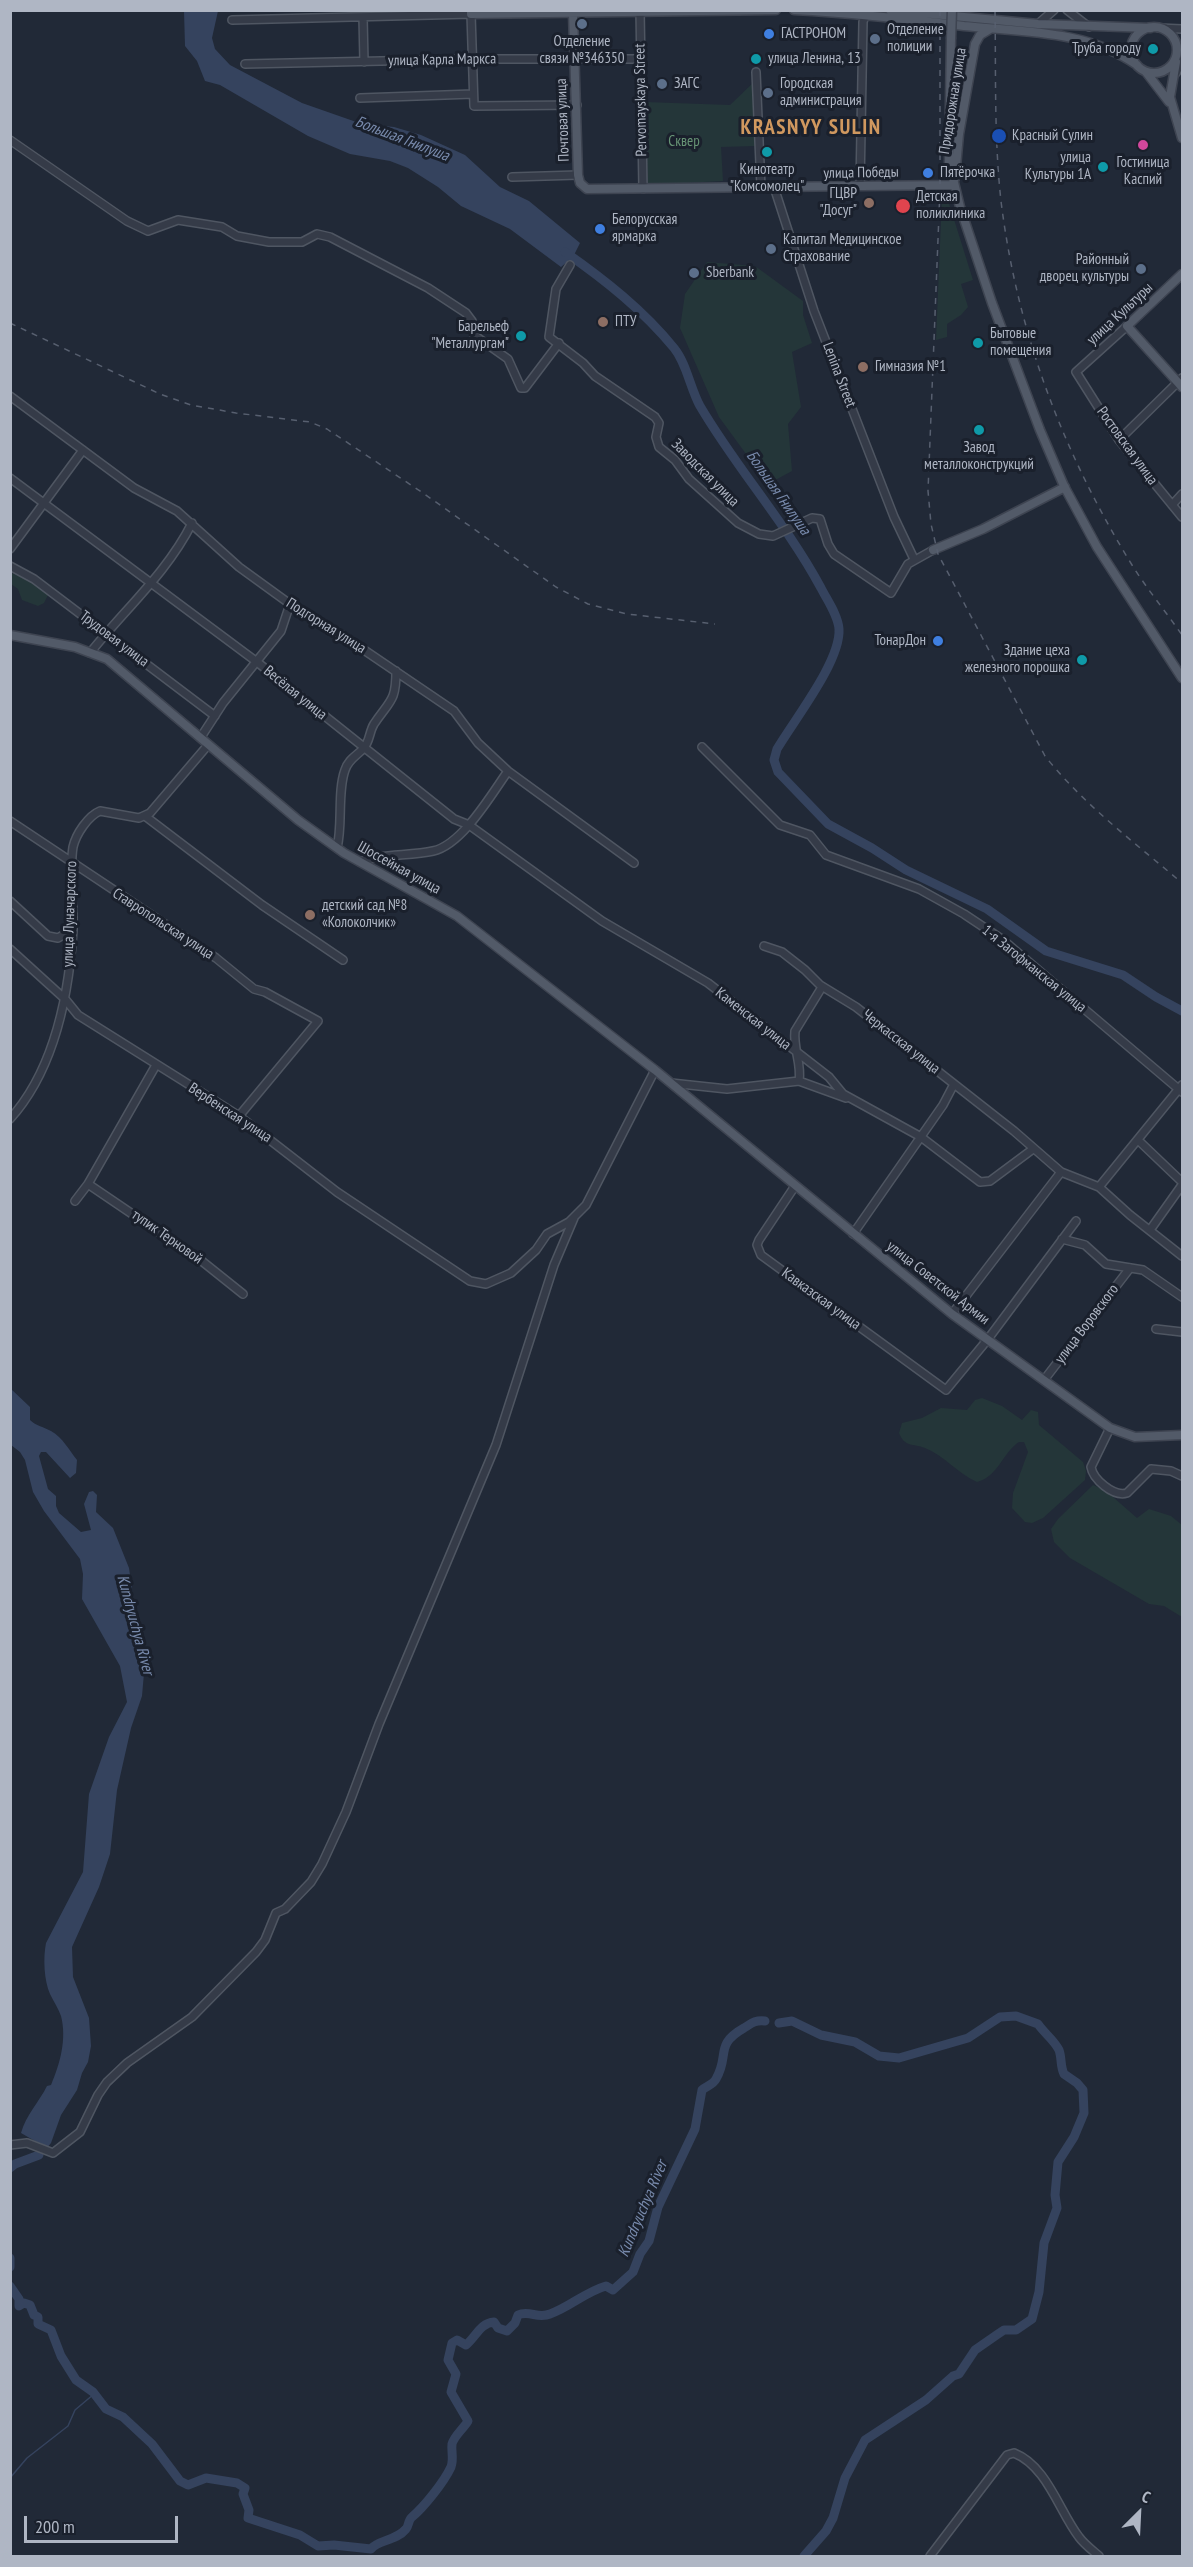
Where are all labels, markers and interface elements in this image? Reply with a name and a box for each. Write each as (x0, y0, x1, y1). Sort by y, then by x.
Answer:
marker: Отделение связи №346350 (575, 17, 589, 31)
place label: Отделение полиции (887, 21, 944, 56)
place label: ГАСТРОНОМ (781, 25, 846, 43)
marker: ГАСТРОНОМ (762, 27, 776, 41)
marker: Отделение полиции (868, 32, 882, 46)
place label: Отделение связи №346350 (539, 33, 625, 68)
place label: Труба городу (1072, 40, 1141, 58)
marker: Труба городу (1146, 42, 1160, 56)
street label: Pervomayskaya Street (631, 43, 651, 157)
street label: Придорожная улица (936, 47, 970, 155)
street label: улица Карла Маркса (388, 50, 496, 70)
place label: улица Ленина, 13 (768, 50, 861, 68)
marker: улица Ленина, 13 (749, 52, 763, 66)
place label: ЗАГС (674, 75, 700, 93)
place label: Городская администрация (780, 75, 862, 110)
marker: ЗАГС (655, 77, 669, 91)
street label: Почтовая улица (553, 78, 573, 162)
marker: Городская администрация (761, 86, 775, 100)
water label: Большая Гнилуша (352, 112, 452, 166)
district label: KRASNYY SULIN (741, 115, 881, 141)
marker: Красный Сулин (990, 127, 1008, 145)
place label: Красный Сулин (1012, 127, 1093, 145)
park label: Сквер (668, 133, 700, 151)
marker: Гостиница Каспий (1136, 138, 1150, 152)
marker: Кинотеатр "Комсомолец" (760, 145, 774, 159)
place label: улица Культуры 1А (1025, 149, 1091, 184)
place label: Гостиница Каспий (1117, 154, 1169, 189)
marker: улица Культуры 1А (1096, 160, 1110, 174)
place label: Кинотеатр "Комсомолец" (730, 161, 804, 196)
street label: улица Победы (823, 163, 899, 183)
place label: Пятёрочка (940, 164, 995, 182)
marker: Пятёрочка (921, 166, 935, 180)
place label: ГЦВР "Досуг" (820, 185, 857, 220)
place label: Детская поликлиника (916, 188, 985, 223)
marker: ГЦВР "Досуг" (862, 196, 876, 210)
marker: Детская поликлиника (894, 197, 912, 215)
place label: Белорусская ярмарка (612, 211, 677, 246)
marker: Белорусская ярмарка (593, 222, 607, 236)
place label: Капитал Медицинское Страхование (783, 231, 902, 266)
marker: Капитал Медицинское Страхование (764, 242, 778, 256)
place label: Районный дворец культуры (1040, 251, 1129, 286)
marker: Районный дворец культуры (1134, 262, 1148, 276)
place label: Sberbank (706, 264, 754, 282)
marker: Sberbank (687, 266, 701, 280)
street label: улица Культуры (1083, 279, 1157, 349)
place label: ПТУ (615, 313, 636, 331)
marker: ПТУ (596, 315, 610, 329)
place label: Барельеф "Металлургам" (431, 318, 509, 353)
place label: Бытовые помещения (990, 325, 1051, 360)
marker: Барельеф "Металлургам" (514, 329, 528, 343)
marker: Бытовые помещения (971, 336, 985, 350)
street label: Lenina Street (818, 340, 860, 410)
place label: Гимназия №1 (875, 358, 946, 376)
marker: Гимназия №1 (856, 360, 870, 374)
street label: Ростовская улица (1093, 403, 1161, 489)
marker: Завод металлоконструкций (972, 423, 986, 437)
street label: Заводская улица (667, 435, 743, 511)
place label: Завод металлоконструкций (924, 439, 1034, 474)
water label: Большая Гнилуша (742, 447, 814, 539)
street label: Подгорная улица (283, 594, 369, 658)
street label: Трудовая улица (76, 607, 152, 671)
place label: ТонарДон (874, 632, 926, 650)
marker: ТонарДон (931, 634, 945, 648)
place label: Здание цеха железного порошка (965, 642, 1070, 677)
marker: Здание цеха железного порошка (1075, 653, 1089, 667)
street label: Весёлая улица (260, 662, 330, 724)
street label: Шоссейная улица (354, 838, 444, 898)
street label: улица Луначарского (59, 861, 81, 967)
street label: Ставропольская улица (109, 884, 217, 964)
place label: детский сад №8 «Колоколчик» (322, 897, 407, 932)
marker: детский сад №8 «Колоколчик» (303, 908, 317, 922)
street label: 1-я Загофманская улица (978, 921, 1090, 1017)
street label: Каменская улица (712, 984, 794, 1054)
street label: Черкасская улица (858, 1006, 944, 1078)
street label: Вербенская улица (185, 1079, 275, 1147)
street label: тупик Терновой (128, 1206, 206, 1268)
street label: улица Советской Армии (883, 1237, 993, 1329)
street label: Кавказская улица (778, 1264, 864, 1334)
street label: улица Воровского (1051, 1281, 1123, 1367)
water label: Kundryuchya River (112, 1573, 158, 1677)
water label: Kundryuchya River (614, 2158, 672, 2260)
north arrow (1109, 2483, 1169, 2543)
text: С (1139, 2486, 1154, 2507)
scale bar (27, 2504, 182, 2542)
text: 200 m (35, 2515, 75, 2538)

